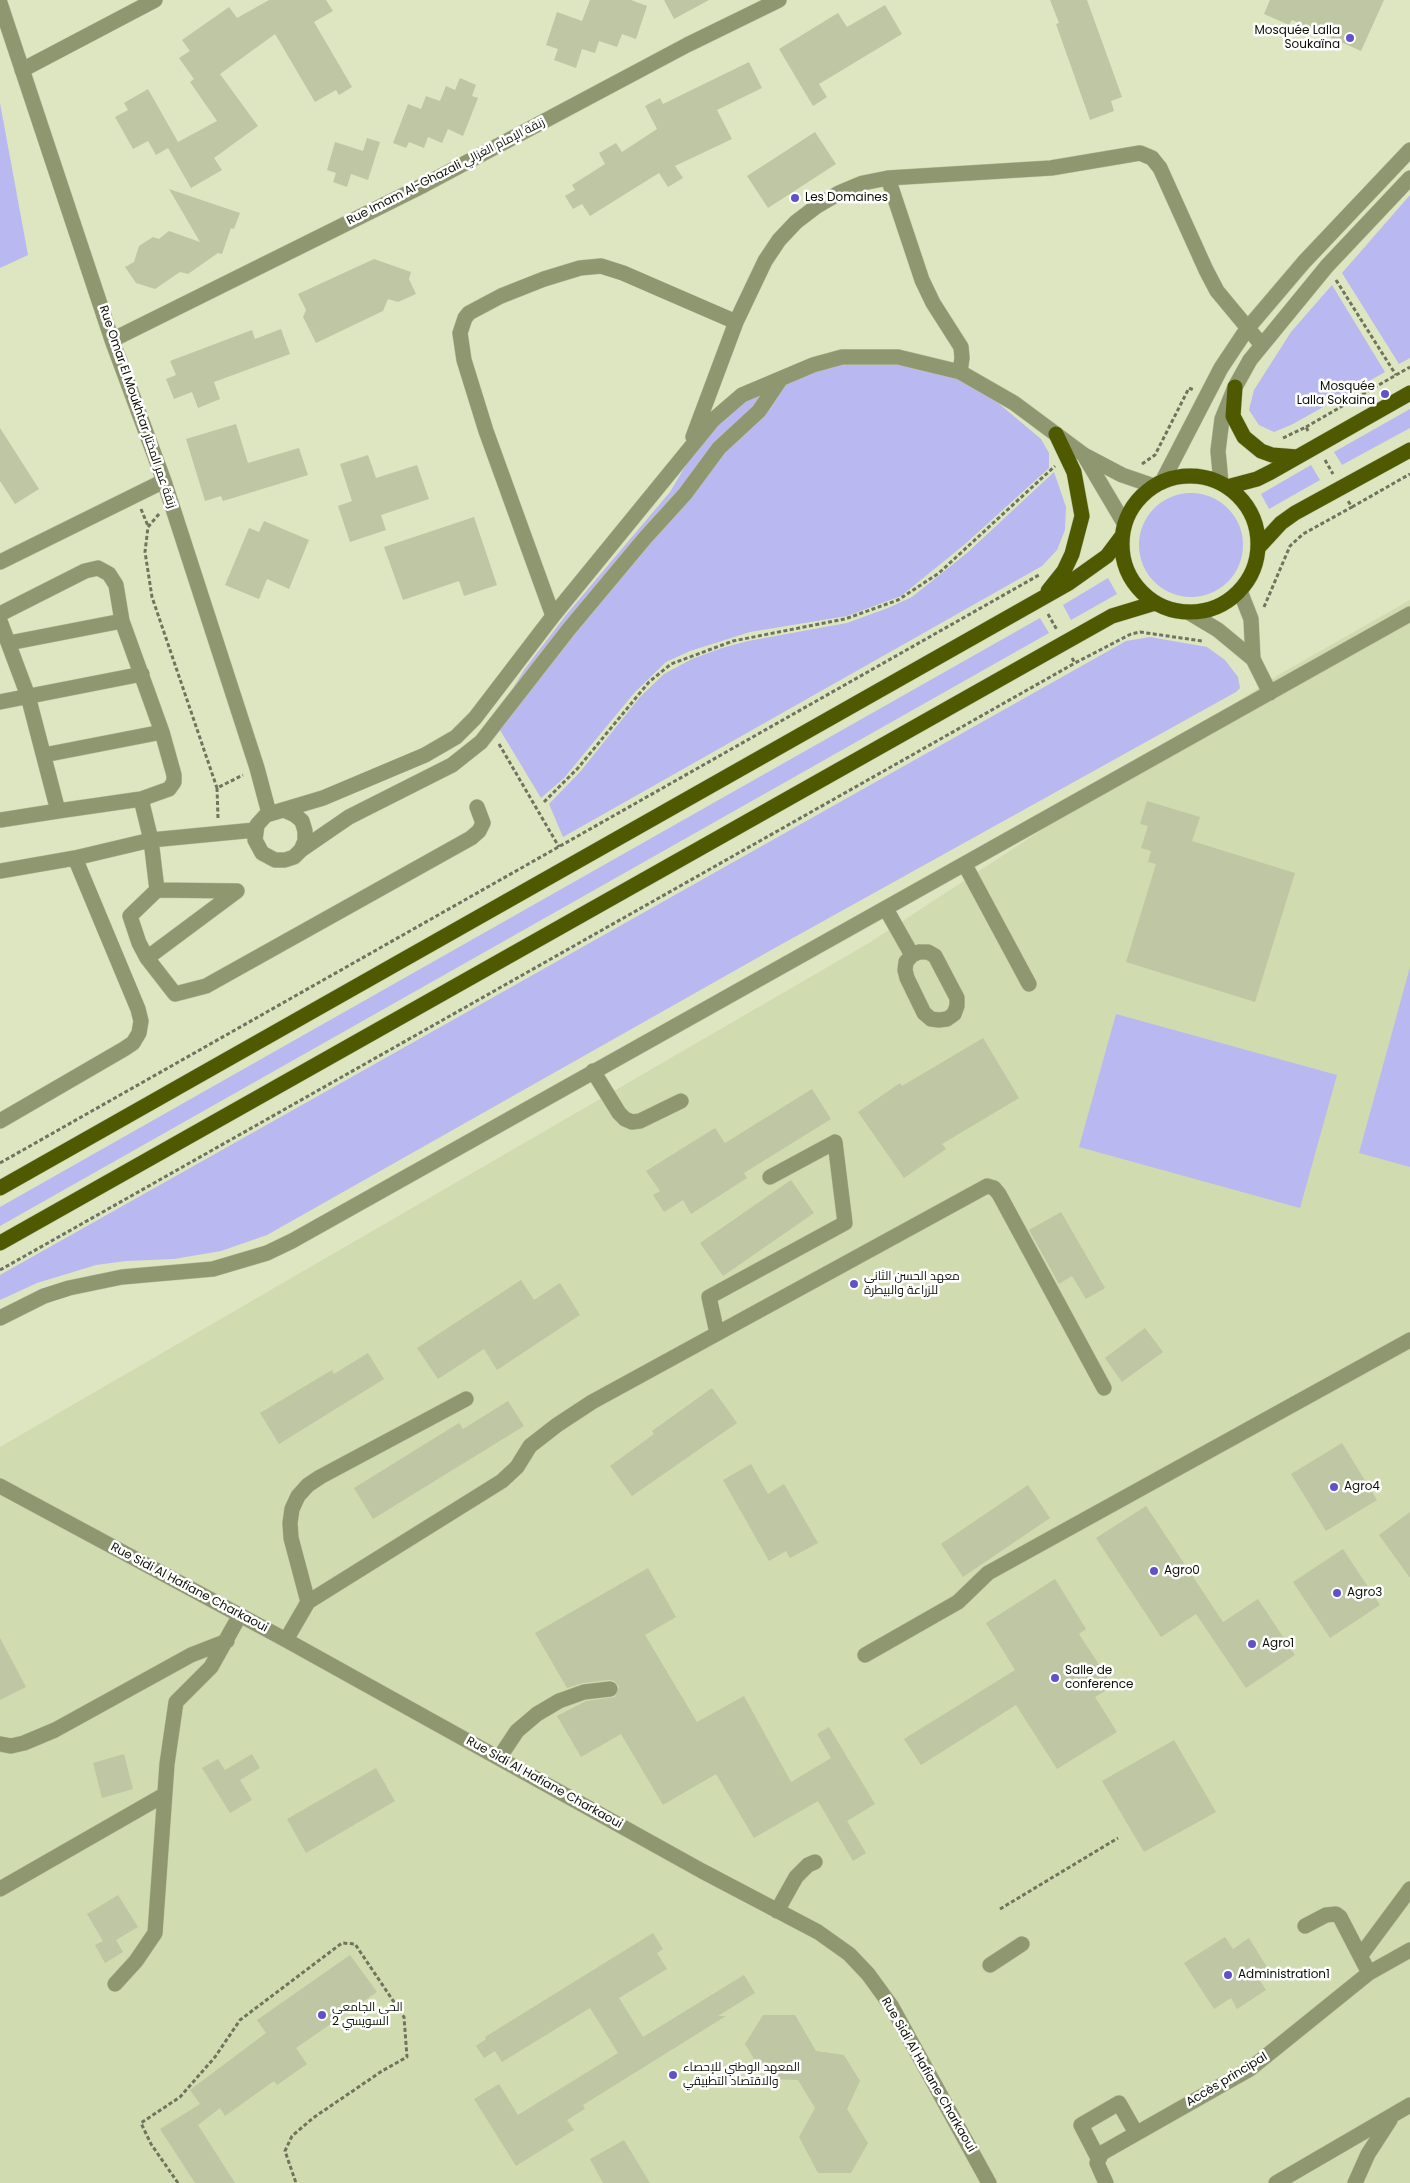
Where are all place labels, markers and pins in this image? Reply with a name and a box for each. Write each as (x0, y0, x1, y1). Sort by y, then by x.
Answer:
place label: Mosquée Lalla Soukaïna (1255, 24, 1340, 52)
marker: Mosquée Lalla Soukaïna (1344, 32, 1356, 44)
place label: Les Domaines (805, 191, 888, 205)
marker: Les Domaines (789, 192, 801, 204)
place label: Mosquée Lalla Sokaina (1297, 380, 1375, 408)
marker: Mosquée Lalla Sokaina (1379, 388, 1391, 400)
place label: معهد الحسن الثاني للزراعة والبيطرة (864, 1270, 960, 1298)
marker: معهد الحسن الثاني للزراعة والبيطرة (848, 1278, 860, 1290)
place label: Agro4 (1344, 1480, 1380, 1494)
marker: Agro4 (1328, 1481, 1340, 1493)
place label: Agro0 (1164, 1564, 1200, 1578)
marker: Agro0 (1148, 1565, 1160, 1577)
place label: Agro3 (1347, 1586, 1382, 1600)
marker: Agro3 (1331, 1587, 1343, 1599)
place label: Agro1 (1262, 1637, 1294, 1651)
marker: Agro1 (1246, 1638, 1258, 1650)
place label: Salle de conference (1065, 1664, 1133, 1692)
marker: Salle de conference (1049, 1672, 1061, 1684)
place label: Administration1 (1238, 1968, 1330, 1982)
marker: Administration1 (1222, 1969, 1234, 1981)
place label: الحي الجامعي السويسي 2 (332, 2001, 403, 2029)
marker: الحي الجامعي السويسي 2 (316, 2009, 328, 2021)
place label: المعهد الوطني للإحصاء والاقتصاد التطبيقي (683, 2061, 800, 2089)
marker: المعهد الوطني للإحصاء والاقتصاد التطبيقي (667, 2069, 679, 2081)

